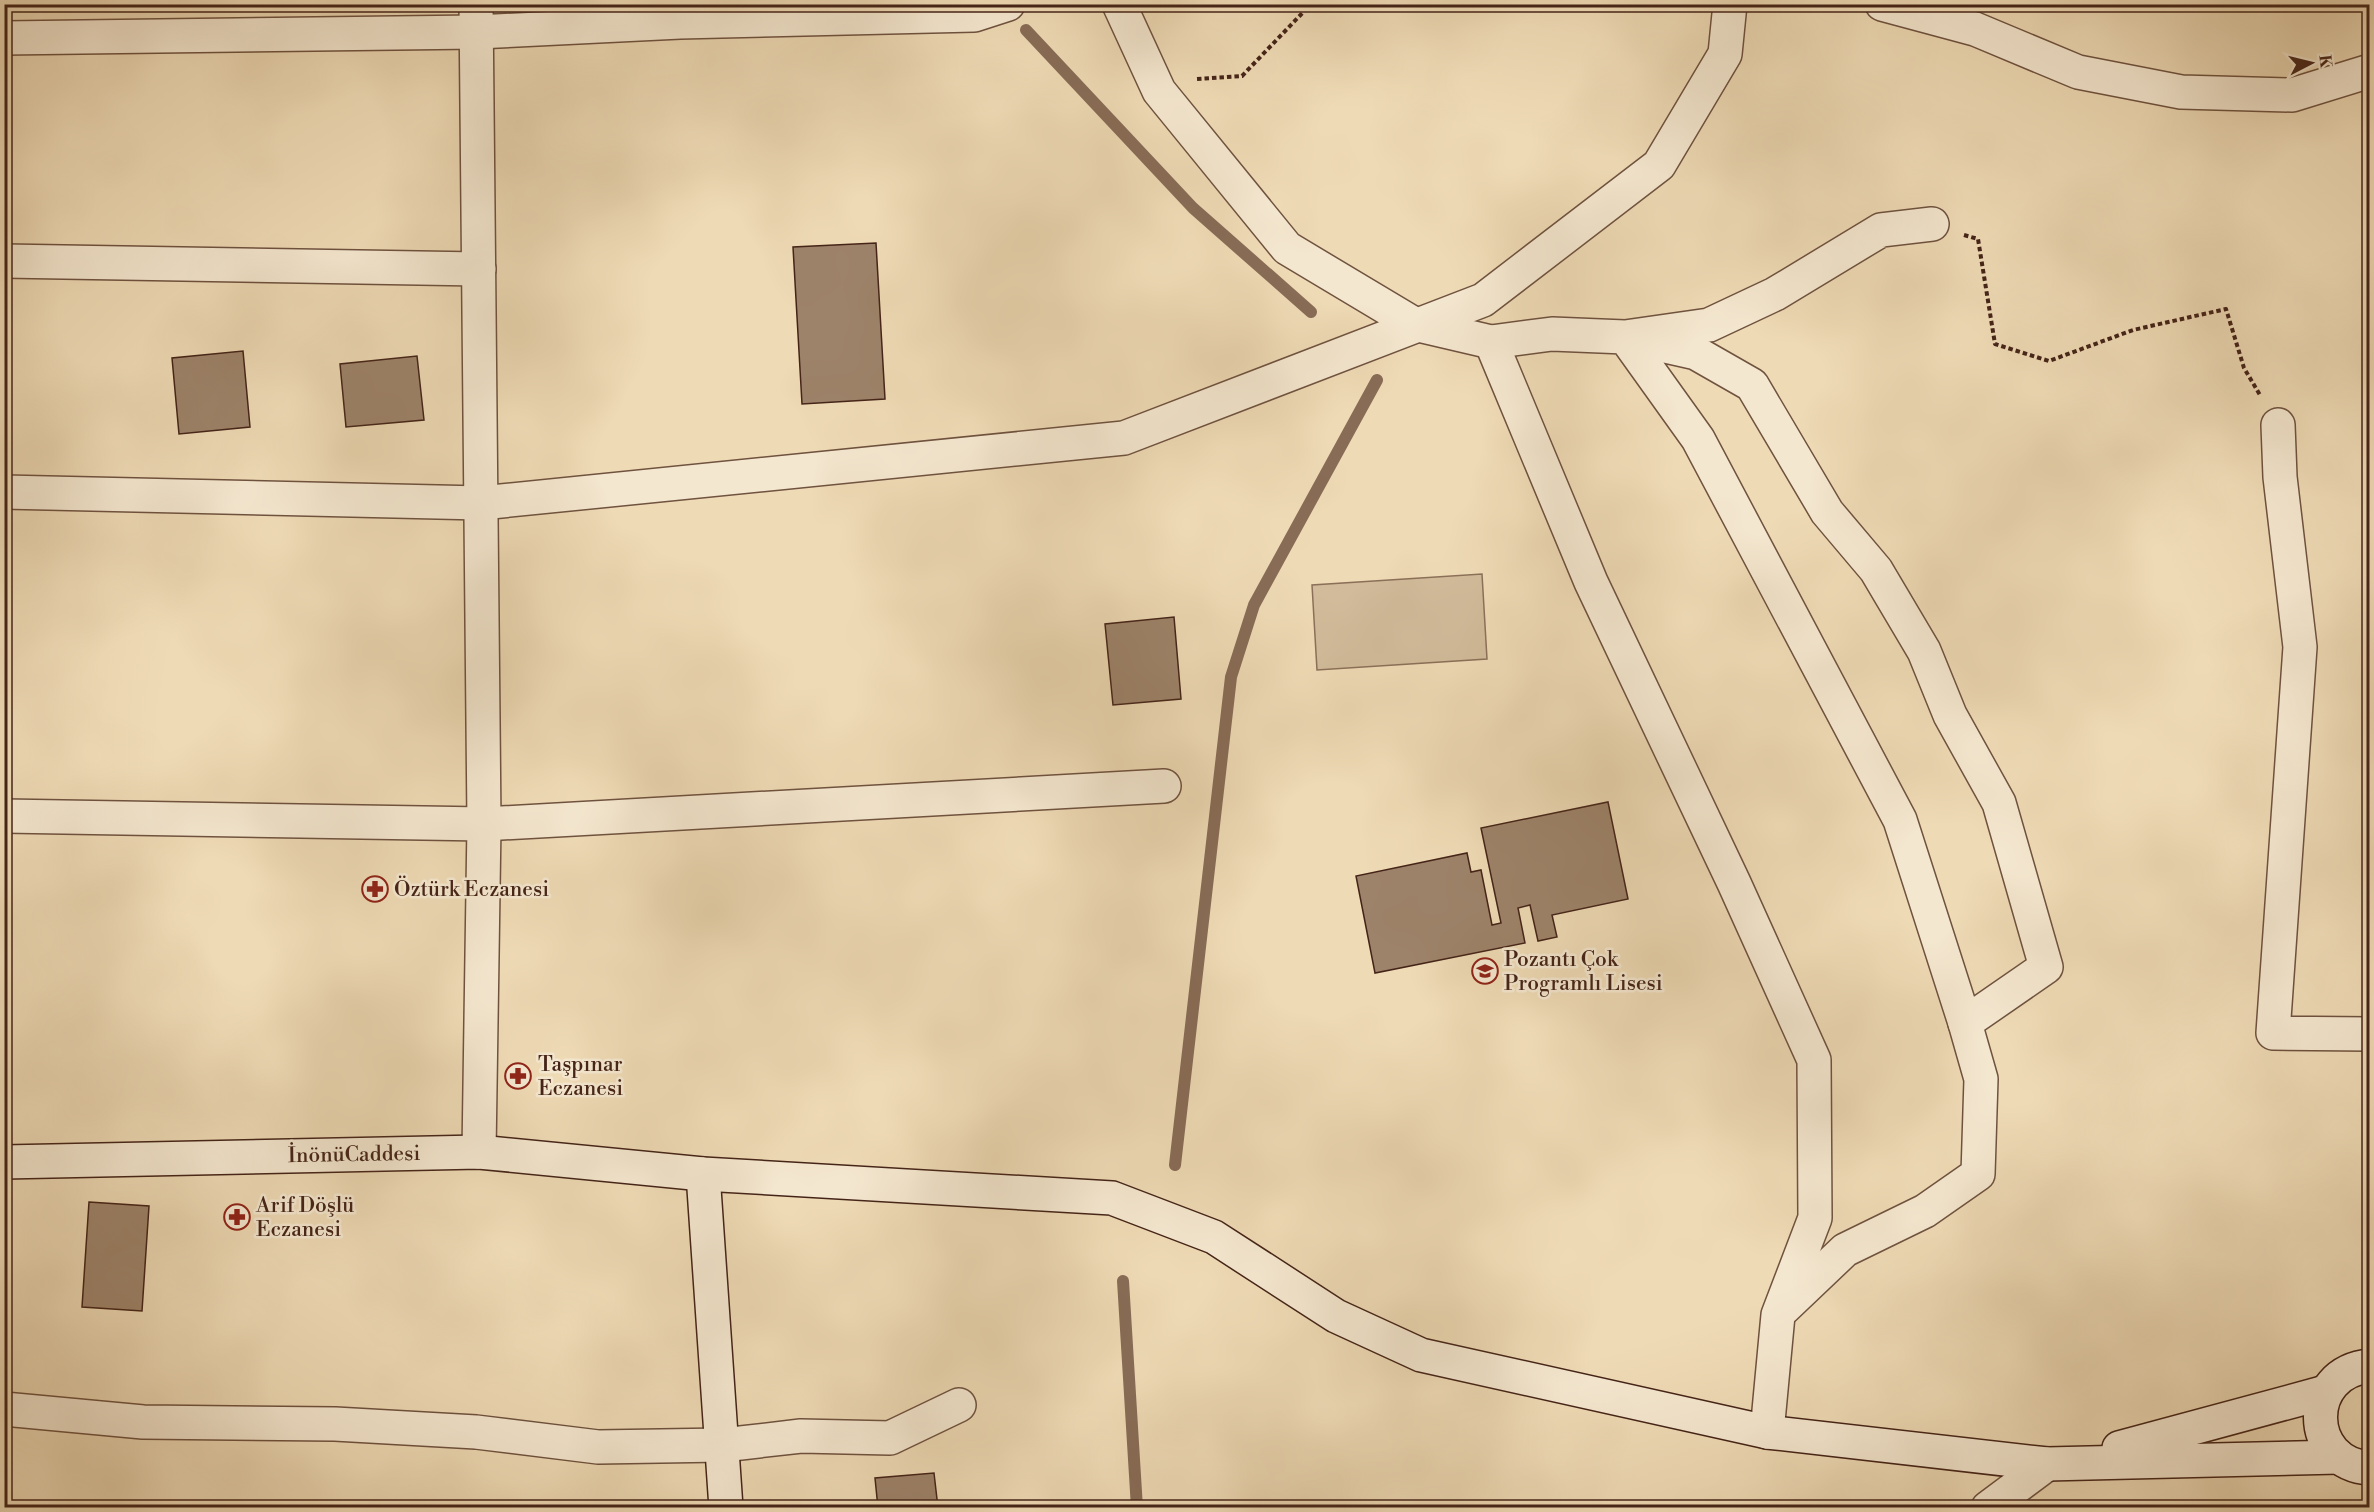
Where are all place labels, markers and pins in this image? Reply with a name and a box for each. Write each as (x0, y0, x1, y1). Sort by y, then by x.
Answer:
pharmacy icon: Öztürk Eczanesi (360, 874, 390, 904)
place label: Öztürk Eczanesi (394, 875, 549, 903)
place label: Pozantı Çok Programlı Lisesi (1504, 947, 1663, 997)
school or university icon: Pozantı Çok Programlı Lisesi (1470, 956, 1500, 986)
place label: Taşpınar Eczanesi (538, 1052, 623, 1102)
pharmacy icon: Taşpınar Eczanesi (503, 1061, 533, 1091)
place label: Arif Döşlü Eczanesi (255, 1193, 354, 1243)
pharmacy icon: Arif Döşlü Eczanesi (222, 1202, 252, 1232)

